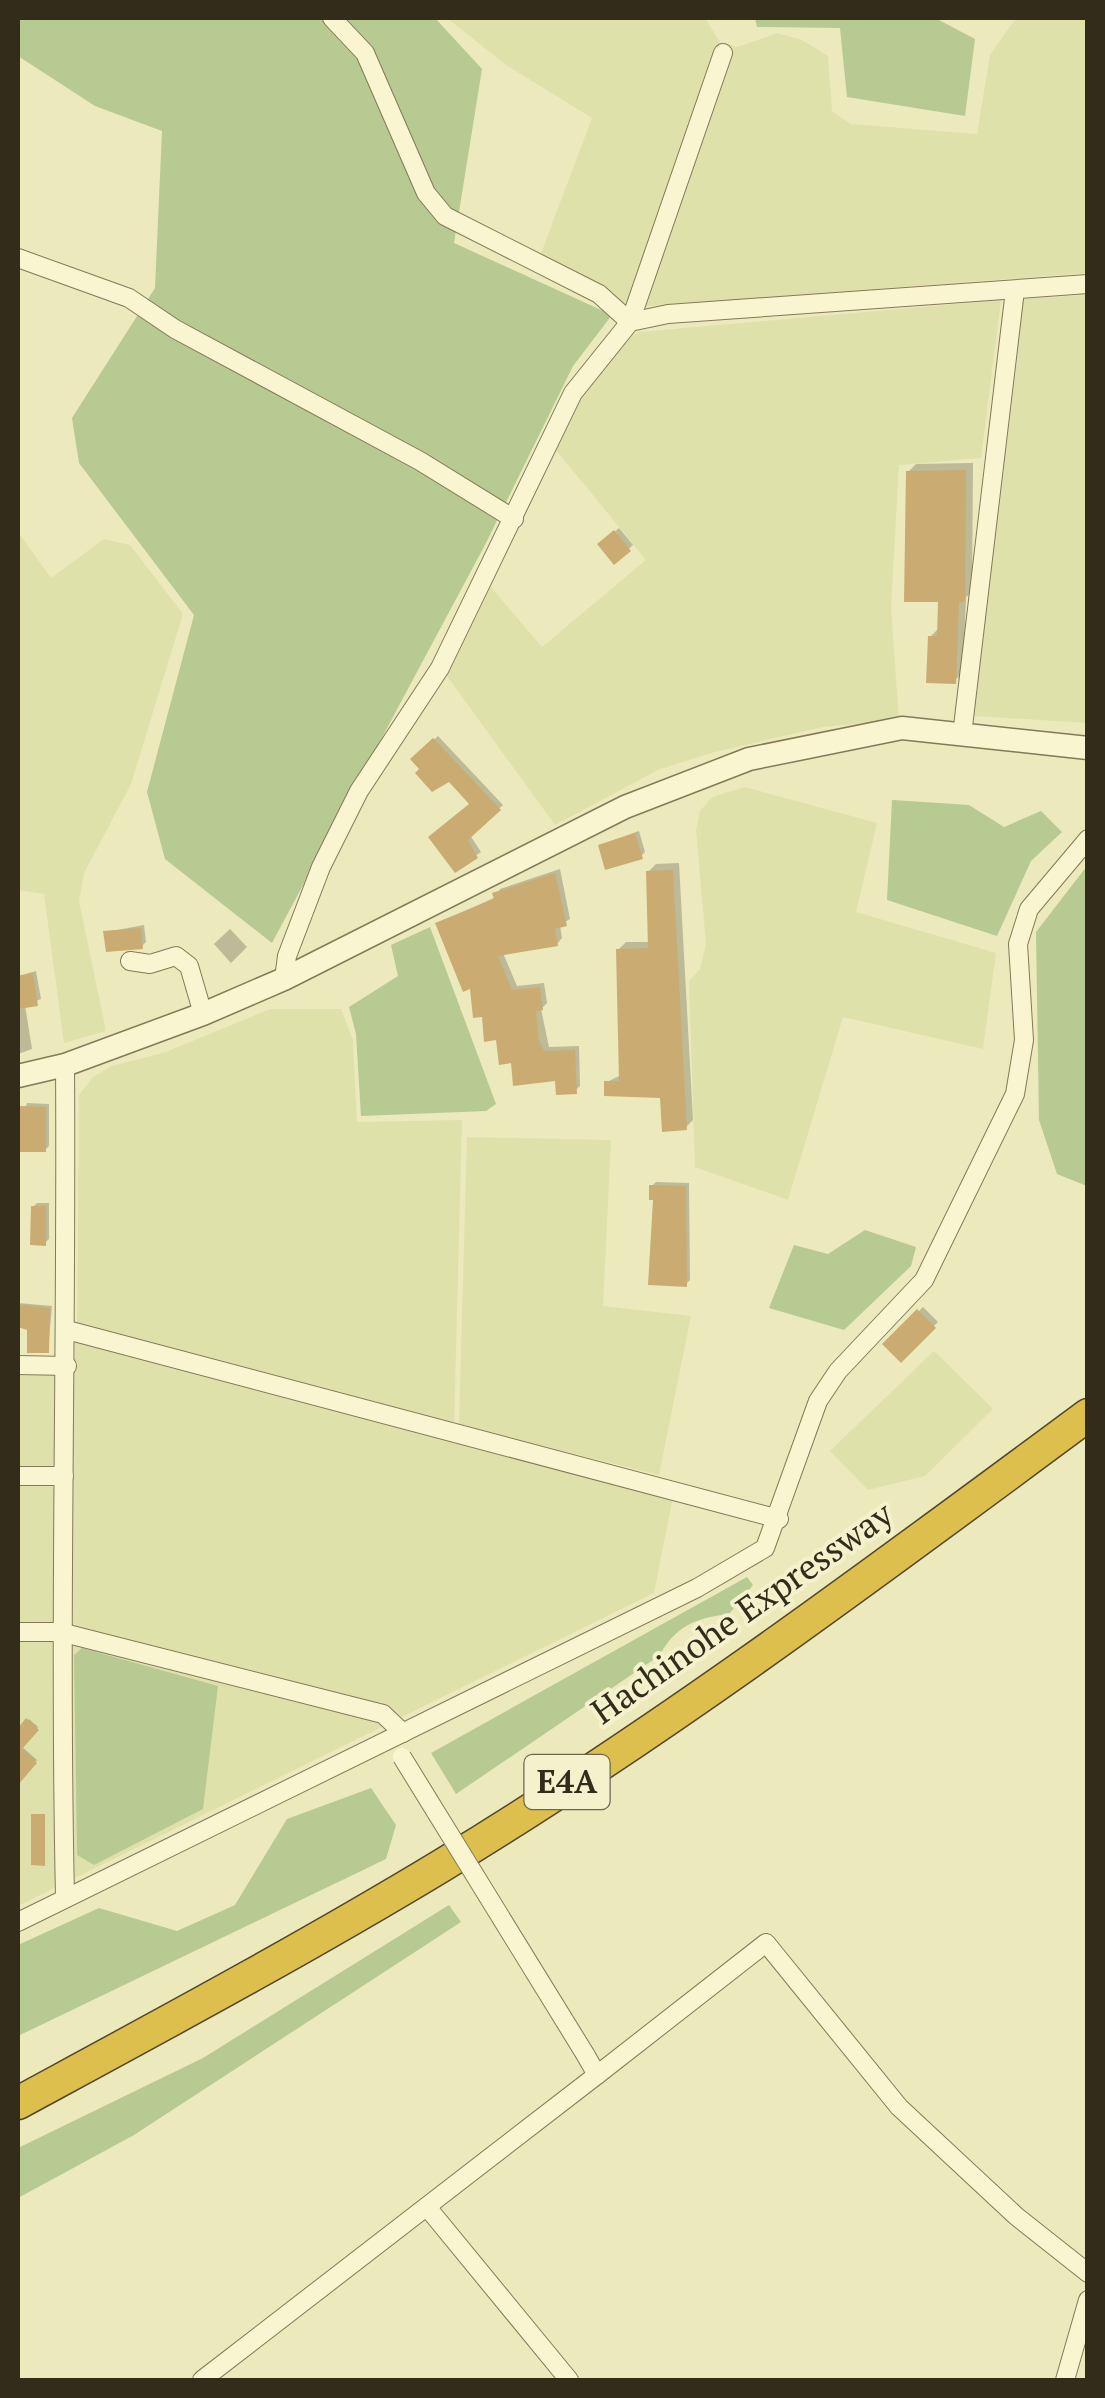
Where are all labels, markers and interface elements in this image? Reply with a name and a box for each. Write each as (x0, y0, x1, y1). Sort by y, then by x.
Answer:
street label: Hachinohe Expressway (582, 1490, 902, 1734)
road number: E4A (524, 1755, 610, 1809)

